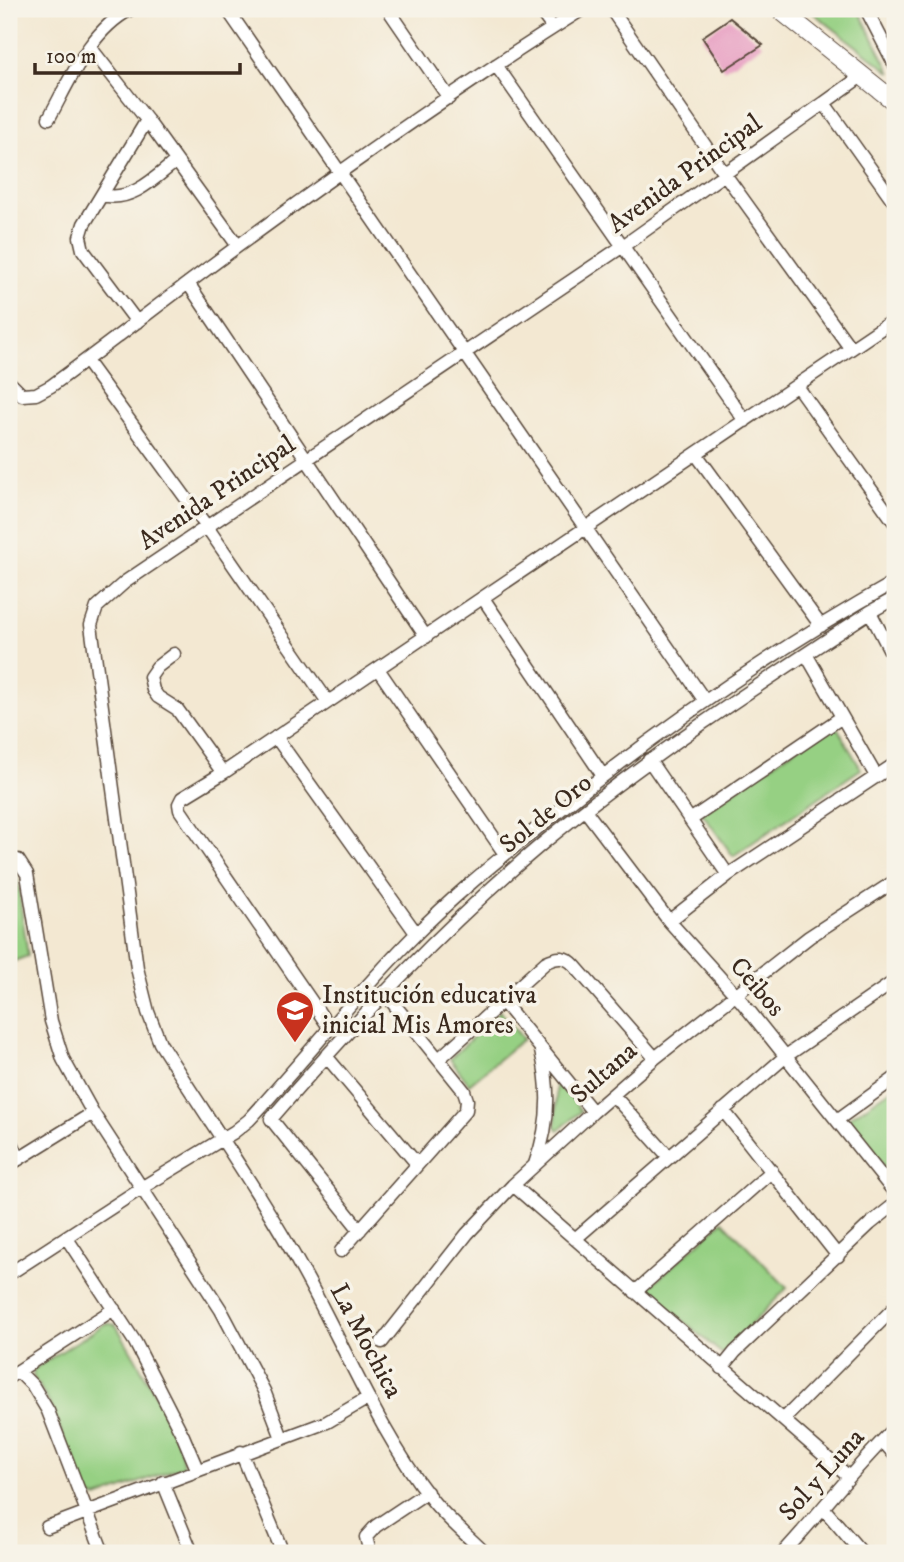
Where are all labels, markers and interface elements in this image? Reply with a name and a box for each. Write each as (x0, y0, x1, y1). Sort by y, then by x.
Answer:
scale bar (35, 32, 240, 76)
text: 100 m (46, 44, 97, 70)
street label: Avenida Principal (601, 107, 769, 241)
street label: Avenida Principal (132, 428, 302, 558)
street label: Sol de Oro (493, 767, 599, 861)
street label: Ceibos (722, 950, 792, 1024)
place label: Institución educativa inicial Mis Amores (322, 979, 537, 1042)
school or university icon: Institución educativa inicial Mis Amores (274, 989, 316, 1044)
street label: Sultana (564, 1035, 644, 1111)
street label: La Mochica (322, 1278, 410, 1404)
street label: Sol y Luna (772, 1422, 872, 1528)

